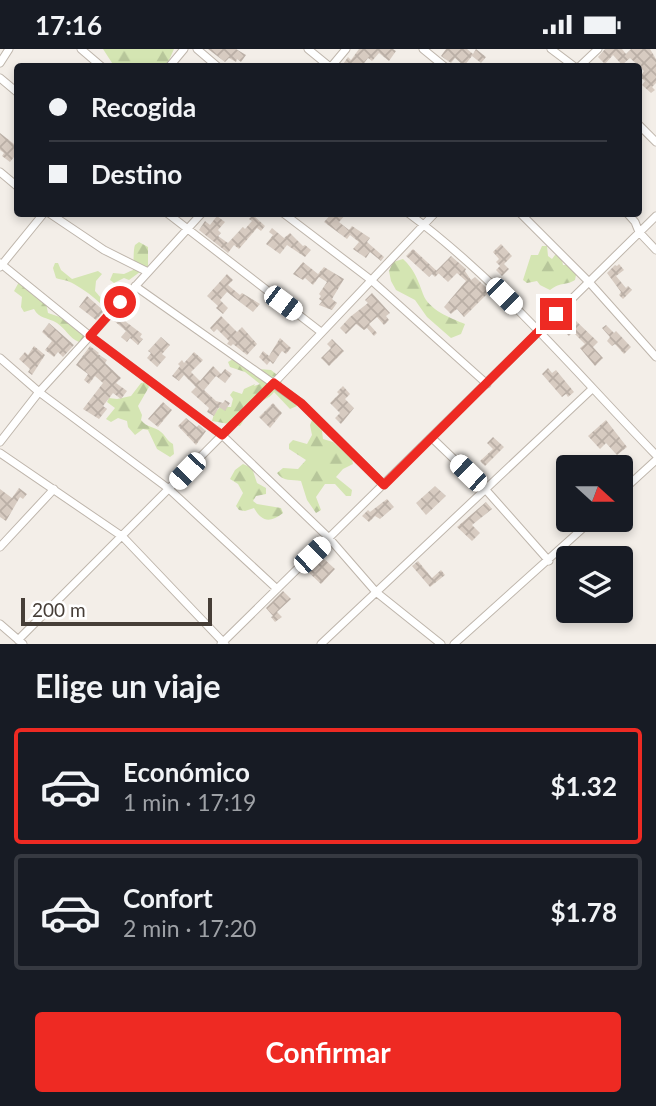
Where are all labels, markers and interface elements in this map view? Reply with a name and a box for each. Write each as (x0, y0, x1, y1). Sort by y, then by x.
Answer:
text: 17:16 (35, 9, 102, 41)
text: Recogida (91, 91, 196, 123)
text: Destino (91, 158, 182, 190)
car (482, 274, 527, 318)
car (260, 282, 307, 324)
route start (104, 286, 136, 318)
route end (540, 298, 572, 330)
car (165, 449, 210, 493)
car (446, 451, 491, 495)
north arrow (556, 455, 634, 532)
map controls (556, 455, 633, 623)
car (290, 533, 335, 577)
button: layers (556, 546, 633, 623)
scale bar (21, 595, 212, 627)
text: 200 m (32, 598, 86, 621)
text: Elige un viaje (35, 666, 220, 705)
icon: car (39, 755, 102, 818)
text: Económico (123, 756, 250, 788)
text: $1.32 (551, 770, 617, 802)
text: 1 min · 17:19 (123, 788, 256, 816)
icon: car (39, 881, 102, 944)
text: Confort (123, 882, 213, 914)
text: $1.78 (551, 896, 617, 928)
text: 2 min · 17:20 (123, 914, 256, 942)
button: Confirmar (35, 1012, 621, 1092)

